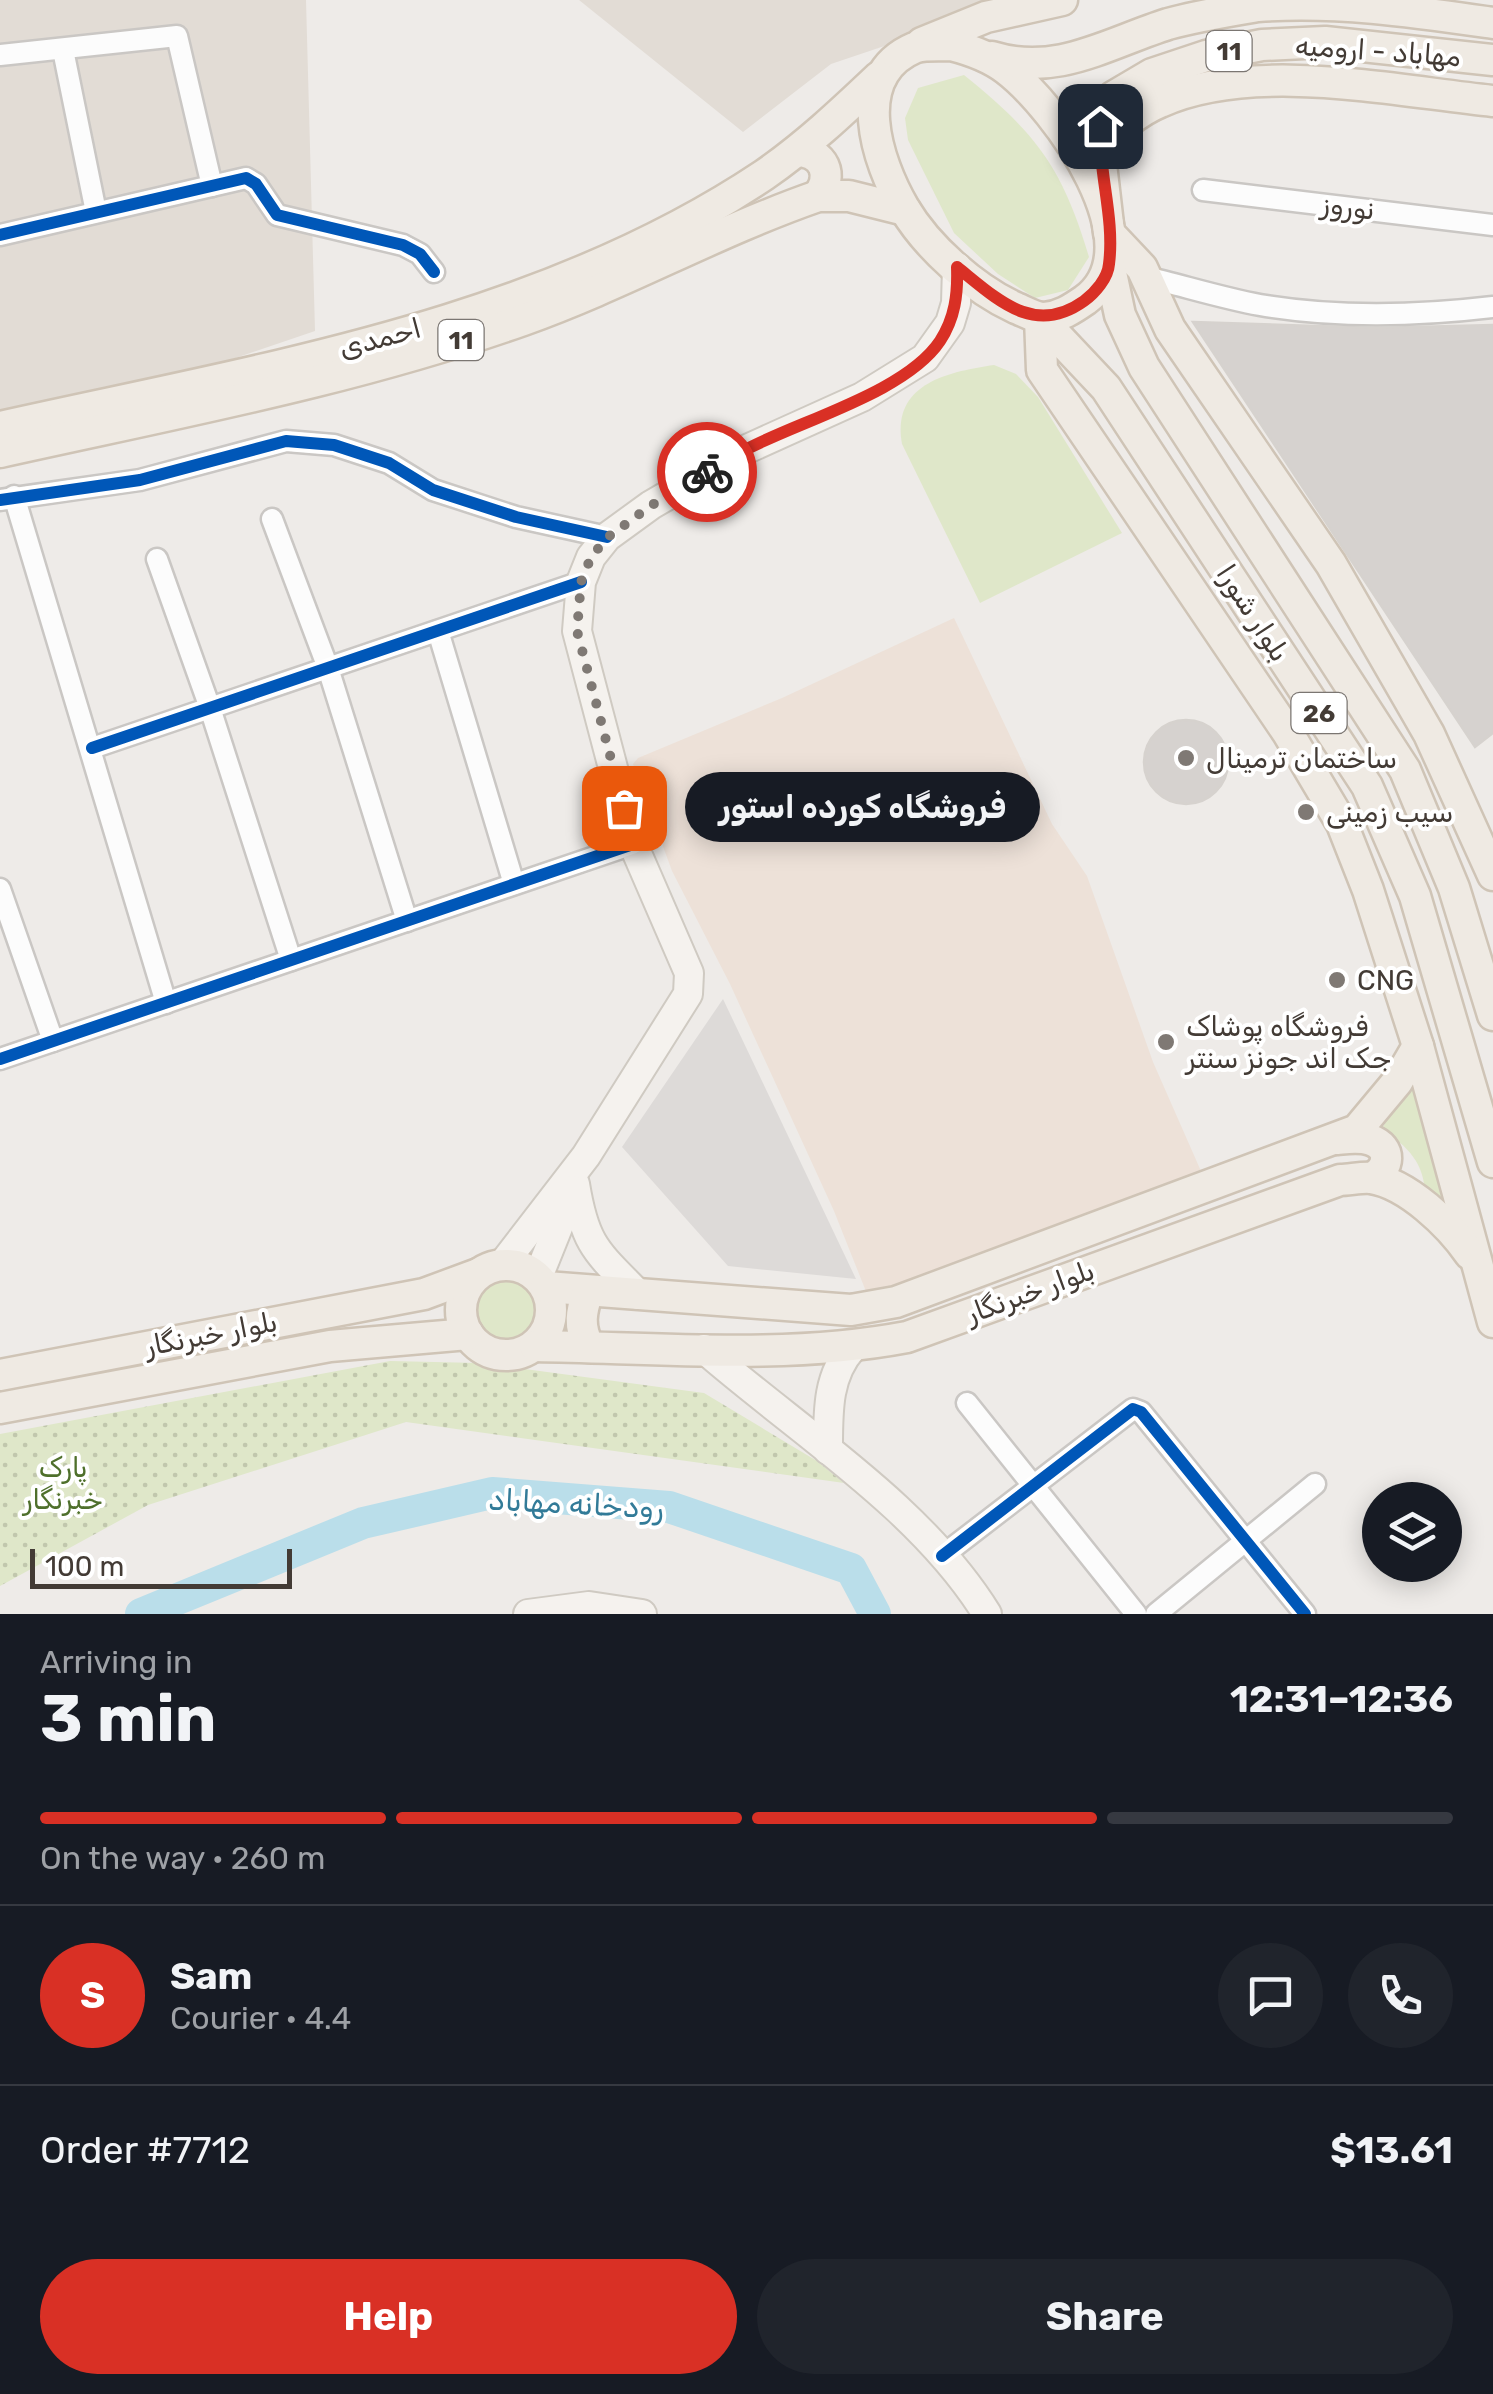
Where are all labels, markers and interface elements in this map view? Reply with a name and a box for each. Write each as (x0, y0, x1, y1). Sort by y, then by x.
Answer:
street label: مهاباد - ارومیه (1294, 29, 1462, 73)
road number: 11 (1206, 31, 1252, 71)
pin (1058, 84, 1143, 169)
icon: home (1073, 99, 1128, 154)
street label: نوروز (1317, 187, 1377, 227)
street label: احمدی (335, 311, 425, 365)
road number: 11 (438, 320, 484, 360)
courier (657, 422, 757, 522)
icon: bike (680, 445, 735, 500)
street label: بلوار شورا (1210, 558, 1296, 668)
road number: 26 (1292, 693, 1346, 733)
place label: ساختمان ترمینال (1206, 742, 1397, 775)
marker: ساختمان ترمینال (1175, 747, 1197, 769)
pin (582, 766, 667, 851)
callout: فروشگاه کورده استور (684, 773, 1039, 843)
icon: bag (597, 781, 652, 836)
text: فروشگاه کورده استور (719, 788, 1006, 826)
place label: سیب زمینی (1326, 796, 1453, 829)
marker: سیب زمینی (1295, 801, 1317, 823)
place label: CNG (1357, 964, 1414, 997)
marker: CNG (1326, 969, 1348, 991)
place label: فروشگاه پوشاک جک اند جونز سنتر (1184, 1010, 1391, 1075)
marker: فروشگاه پوشاک جک اند جونز سنتر (1155, 1031, 1177, 1053)
street label: بلوار خبرنگار (960, 1254, 1099, 1331)
street label: بلوار خبرنگار (140, 1305, 280, 1363)
park label: پارک خبرنگار (21, 1451, 103, 1516)
water label: رودخانه مهاباد (487, 1481, 665, 1527)
map controls (1362, 1482, 1462, 1582)
button: layers (1362, 1482, 1462, 1582)
scale bar (30, 1544, 292, 1588)
text: 100 m (45, 1550, 124, 1583)
text: Arriving in (40, 1643, 192, 1681)
text: 12:31–12:36 (1230, 1676, 1453, 1722)
text: 3 min (40, 1680, 217, 1757)
text: On the way · 260 m (40, 1839, 325, 1877)
button: chat (1218, 1943, 1323, 2048)
button: phone (1348, 1943, 1453, 2048)
text: Sam (170, 1953, 252, 1999)
text: S (80, 1972, 105, 2018)
text: Courier · 4.4 (170, 1999, 351, 2037)
text: Order #7712 (40, 2127, 250, 2173)
text: $13.61 (1330, 2127, 1453, 2173)
button: Help (40, 2259, 737, 2374)
button: Share (757, 2259, 1453, 2374)

